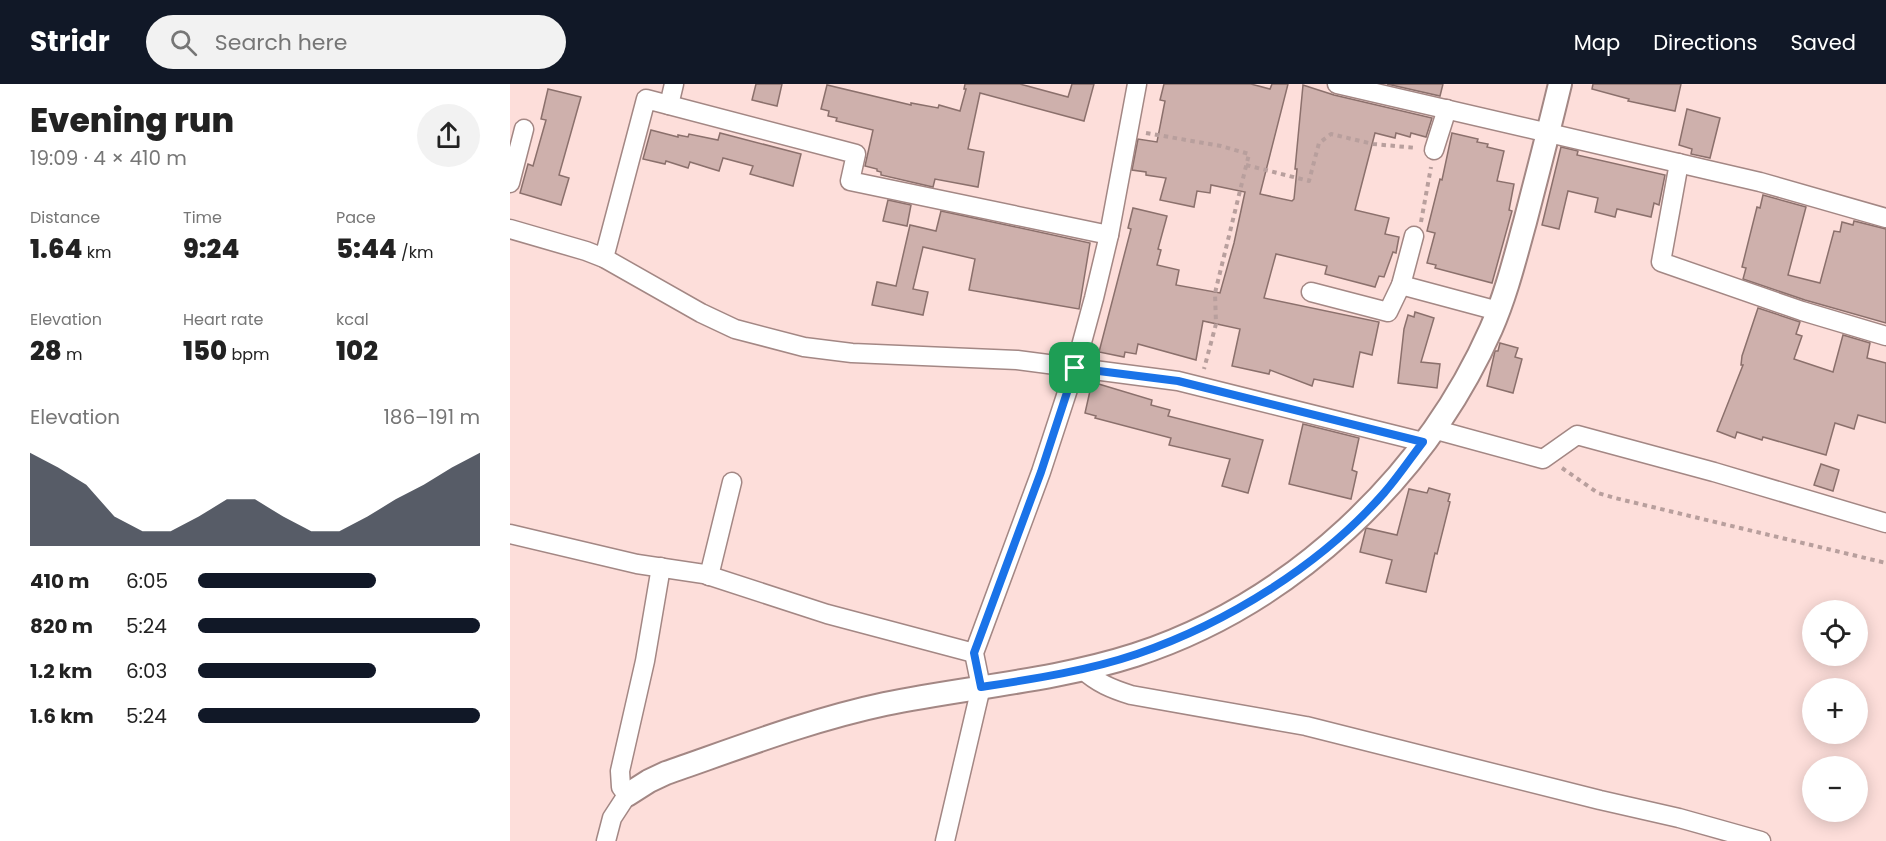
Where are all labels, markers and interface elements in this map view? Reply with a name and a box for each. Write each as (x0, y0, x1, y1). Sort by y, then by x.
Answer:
search box (146, 15, 566, 69)
text: Stridr (30, 22, 110, 61)
icon: search (167, 26, 200, 59)
text: Search here (215, 27, 347, 58)
text: Map (1574, 28, 1620, 57)
text: Directions (1653, 28, 1757, 57)
text: Saved (1790, 28, 1856, 57)
text: Evening run (30, 97, 234, 144)
button: share (417, 104, 480, 167)
text: 19:09 · 4 × 410 m (30, 144, 187, 172)
text: Distance (30, 206, 100, 229)
text: Time (183, 206, 222, 229)
text: Pace (336, 206, 376, 229)
text: 1.64 (30, 231, 82, 267)
text: 9:24 (183, 231, 239, 267)
text: 5:44 (336, 231, 397, 267)
text: km (82, 241, 111, 264)
text: /km (397, 241, 433, 264)
text: Elevation (30, 308, 102, 331)
text: Heart rate (183, 308, 263, 331)
text: kcal (336, 308, 369, 331)
text: 28 (30, 333, 62, 369)
text: 150 (183, 333, 227, 369)
text: 102 (336, 333, 378, 369)
pin (1049, 342, 1100, 393)
text: m (62, 343, 83, 366)
text: bpm (227, 343, 270, 366)
icon: arrive (1058, 351, 1091, 384)
text: Elevation (30, 403, 120, 431)
text: 186–191 m (383, 403, 480, 431)
text: 410 m (30, 567, 90, 595)
text: 6:05 (126, 567, 168, 595)
map controls (1802, 600, 1868, 822)
button: locate (1802, 600, 1868, 666)
text: 820 m (30, 612, 93, 640)
text: 5:24 (126, 612, 167, 640)
text: 1.2 km (30, 657, 92, 685)
text: 6:03 (126, 657, 167, 685)
button: + (1802, 678, 1868, 744)
text: 1.6 km (30, 702, 94, 730)
text: 5:24 (126, 702, 167, 730)
button: − (1802, 756, 1868, 822)

